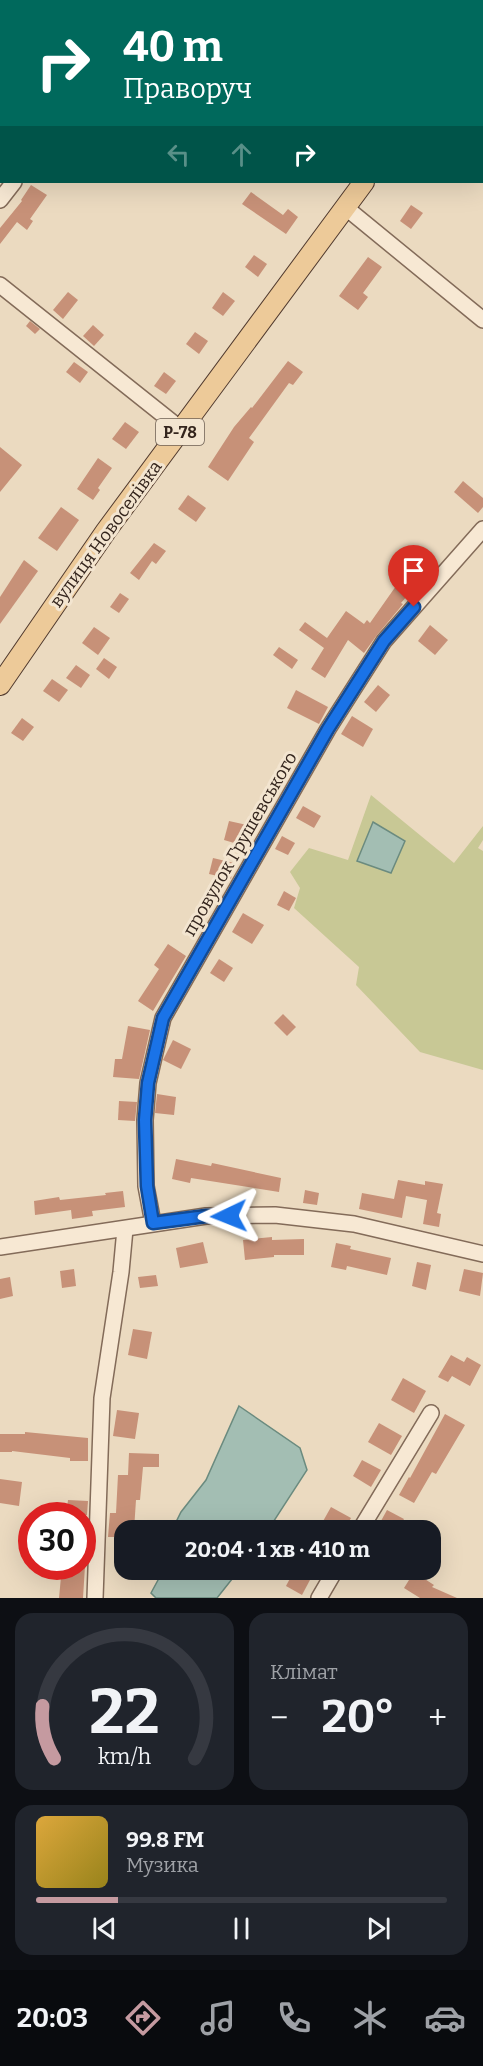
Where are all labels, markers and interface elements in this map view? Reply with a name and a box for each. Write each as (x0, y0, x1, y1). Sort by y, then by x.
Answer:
text: 40 m (123, 22, 223, 72)
icon: right (24, 24, 102, 102)
text: Праворуч (123, 73, 252, 105)
icon: left (162, 138, 195, 171)
icon: ahead (225, 138, 258, 171)
icon: right (288, 138, 321, 171)
road number: Р-78 (156, 419, 204, 445)
street label: вулиця Новоселівка (45, 456, 167, 612)
pin (388, 545, 439, 607)
icon: arrive (397, 554, 430, 587)
street label: провулок Грушевського (178, 748, 302, 940)
position arrow (197, 1184, 261, 1248)
speed limit sign: 30 (18, 1502, 96, 1580)
text: 20:04 · 1 хв · 410 m (185, 1536, 370, 1563)
text: Клімат (270, 1660, 338, 1684)
text: 22 (89, 1675, 160, 1750)
text: 20° (322, 1690, 395, 1744)
text: − (270, 1698, 288, 1738)
text: + (428, 1698, 447, 1738)
text: km/h (98, 1744, 151, 1770)
text: 99.8 FM (126, 1826, 204, 1853)
text: Музика (126, 1853, 199, 1877)
icon: previous (88, 1912, 121, 1945)
icon: pause (225, 1912, 258, 1945)
icon: next (362, 1912, 395, 1945)
icon: directions (122, 1997, 164, 2039)
icon: music (197, 1997, 239, 2039)
icon: phone (273, 1997, 315, 2039)
icon: climate (349, 1997, 391, 2039)
icon: car (424, 1997, 466, 2039)
text: 20:03 (17, 2002, 88, 2034)

